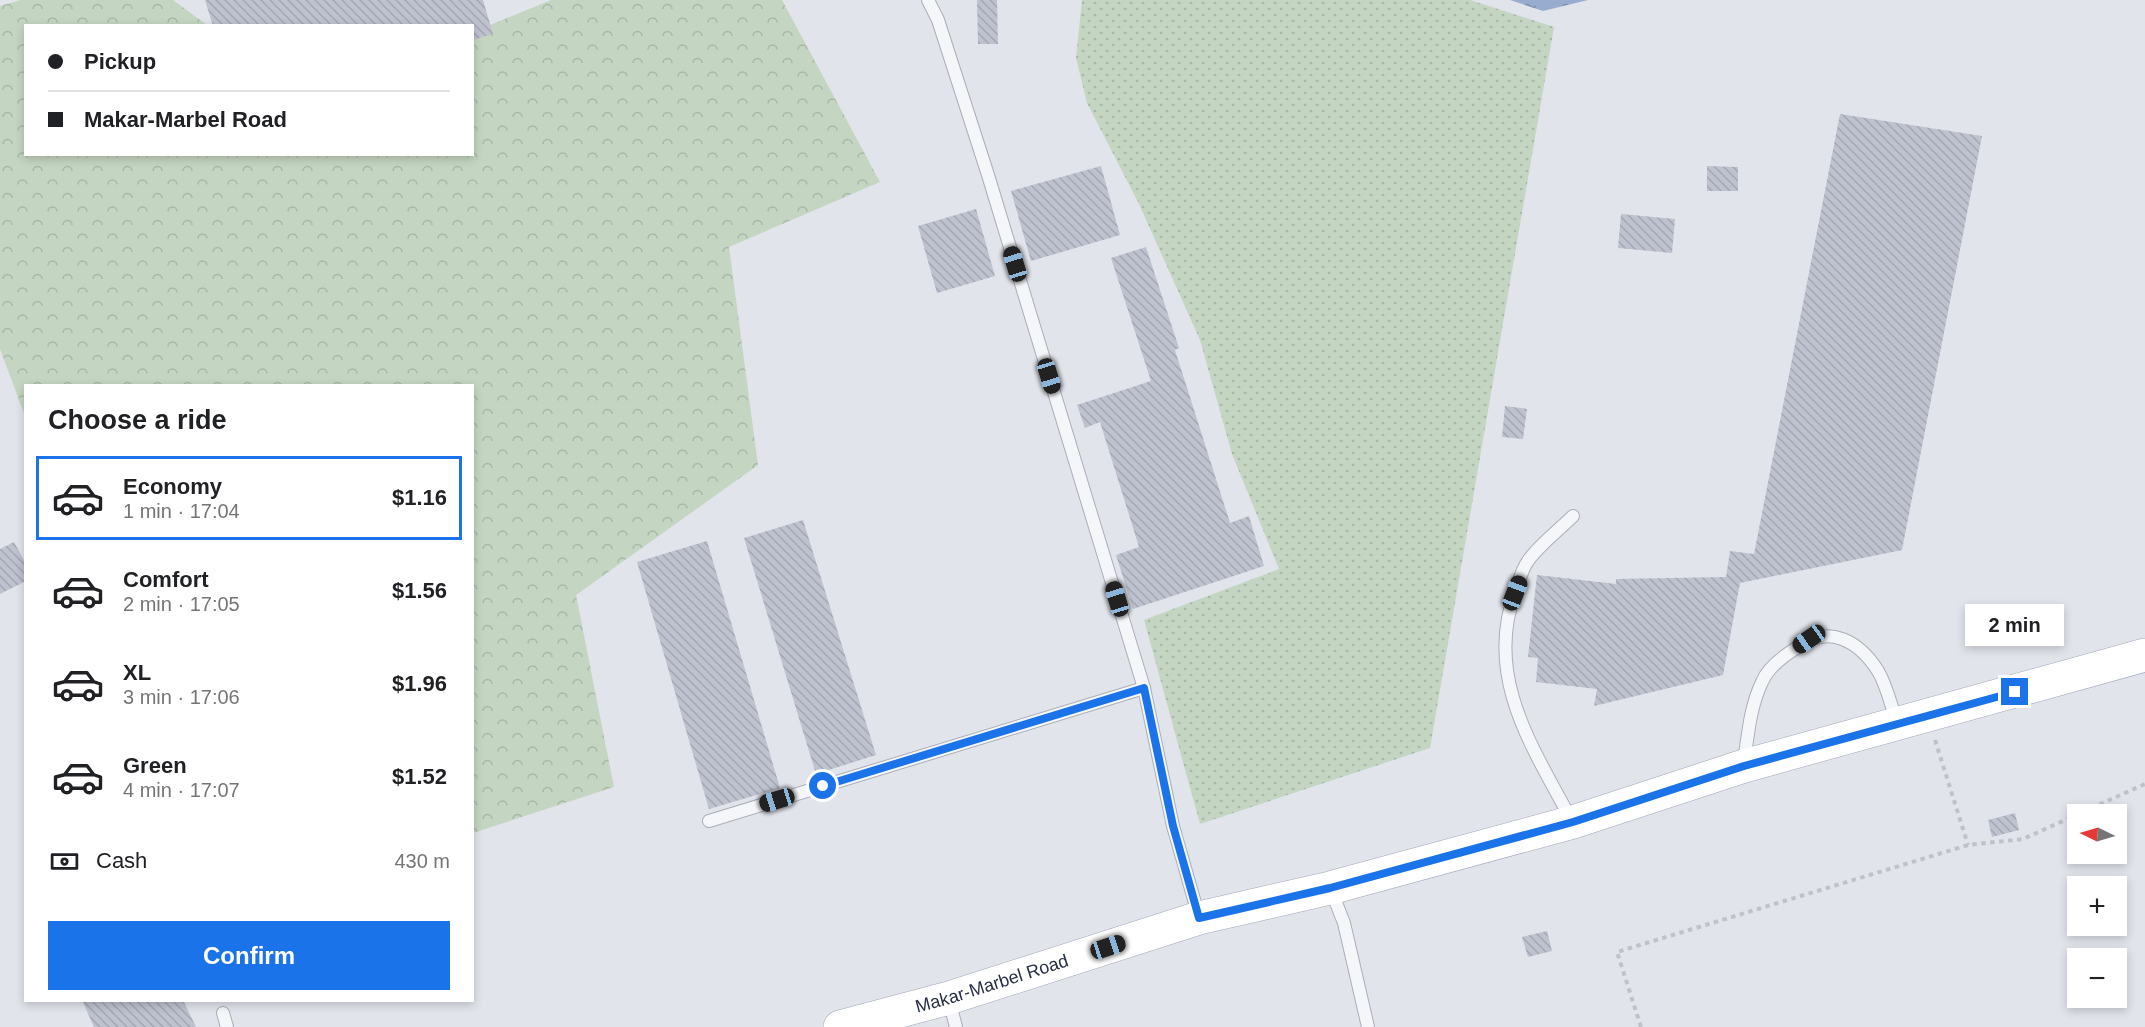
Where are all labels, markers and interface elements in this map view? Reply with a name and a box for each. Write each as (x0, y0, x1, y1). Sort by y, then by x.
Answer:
text: Pickup (84, 49, 156, 74)
text: Makar-Marbel Road (84, 107, 287, 132)
car (1001, 244, 1029, 284)
car (1035, 356, 1063, 396)
text: Choose a ride (48, 405, 227, 435)
icon: car (51, 471, 105, 525)
text: Economy (123, 474, 222, 499)
text: $1.16 (392, 485, 447, 510)
text: 1 min · 17:04 (123, 500, 240, 522)
icon: car (51, 564, 105, 618)
text: Comfort (123, 567, 209, 592)
car (1500, 573, 1530, 613)
text: $1.56 (392, 578, 447, 603)
car (1103, 579, 1131, 619)
text: 2 min · 17:05 (123, 593, 240, 615)
callout: 2 min (1966, 605, 2064, 647)
text: 2 min (1988, 614, 2041, 636)
car (1789, 621, 1829, 657)
icon: car (51, 657, 105, 711)
text: XL (123, 660, 151, 685)
text: $1.96 (392, 671, 447, 696)
route end (2001, 678, 2028, 705)
text: 3 min · 17:06 (123, 686, 240, 708)
icon: car (51, 750, 105, 804)
text: Green (123, 753, 187, 778)
text: $1.52 (392, 764, 447, 789)
route start (809, 772, 836, 799)
text: 4 min · 17:07 (123, 779, 240, 801)
car (757, 786, 797, 814)
north arrow (2067, 804, 2127, 864)
map controls (2067, 804, 2127, 1008)
icon: cash (48, 845, 81, 878)
text: Cash (96, 848, 147, 873)
text: 430 m (394, 850, 450, 872)
button: + (2067, 876, 2127, 936)
button: Confirm (48, 921, 450, 990)
car (1088, 933, 1128, 961)
button: − (2067, 948, 2127, 1008)
street label: Makar-Marbel Road (913, 950, 1071, 1016)

